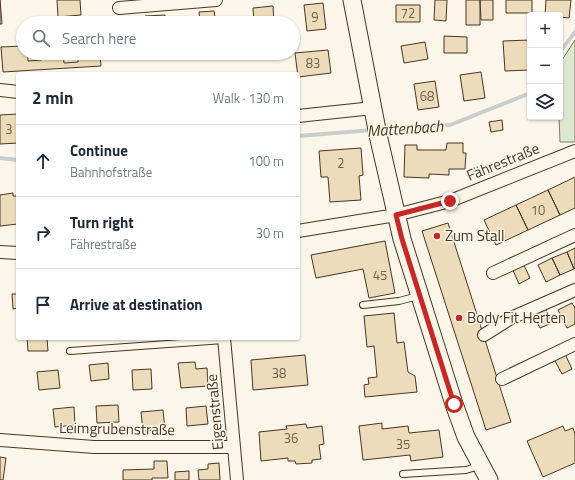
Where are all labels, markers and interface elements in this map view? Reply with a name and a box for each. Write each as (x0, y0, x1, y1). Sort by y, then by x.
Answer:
house number: 72 (401, 3, 415, 23)
house number: 9 (311, 7, 319, 27)
map controls (527, 12, 563, 120)
button: + (527, 12, 563, 48)
search box (16, 16, 300, 60)
icon: search (30, 27, 52, 49)
text: Search here (62, 27, 136, 50)
button: − (527, 48, 563, 84)
house number: 83 (306, 53, 320, 73)
button: layers (527, 84, 563, 120)
text: 2 min (32, 85, 73, 111)
house number: 68 (420, 86, 434, 106)
text: Walk · 130 m (213, 88, 284, 108)
water label: Mattenbach (366, 113, 445, 143)
house number: 3 (5, 119, 13, 139)
street label: Fährestraße (463, 137, 543, 187)
text: Continue (70, 139, 128, 162)
icon: ahead (32, 150, 54, 172)
text: 100 m (248, 151, 284, 171)
house number: 2 (337, 153, 345, 173)
text: Bahnhofstraße (70, 162, 152, 182)
route end (441, 192, 459, 210)
house number: 10 (531, 200, 545, 220)
text: Turn right (70, 211, 134, 234)
icon: right (32, 222, 54, 244)
text: 30 m (256, 223, 284, 243)
place label: Zum Stall (445, 224, 504, 247)
marker: Zum Stall (432, 231, 442, 241)
text: Fährestraße (70, 234, 136, 254)
house number: 45 (373, 265, 387, 285)
text: Arrive at destination (70, 293, 203, 316)
icon: arrive (32, 294, 54, 316)
place label: Body Fit Herten (467, 306, 566, 329)
marker: Body Fit Herten (454, 313, 464, 323)
house number: 38 (272, 363, 286, 383)
street label: Eigenstraße (200, 373, 229, 451)
route start (445, 395, 463, 413)
street label: Leimgrubenstraße (59, 416, 175, 441)
house number: 36 (284, 428, 298, 448)
house number: 35 (396, 434, 410, 454)

